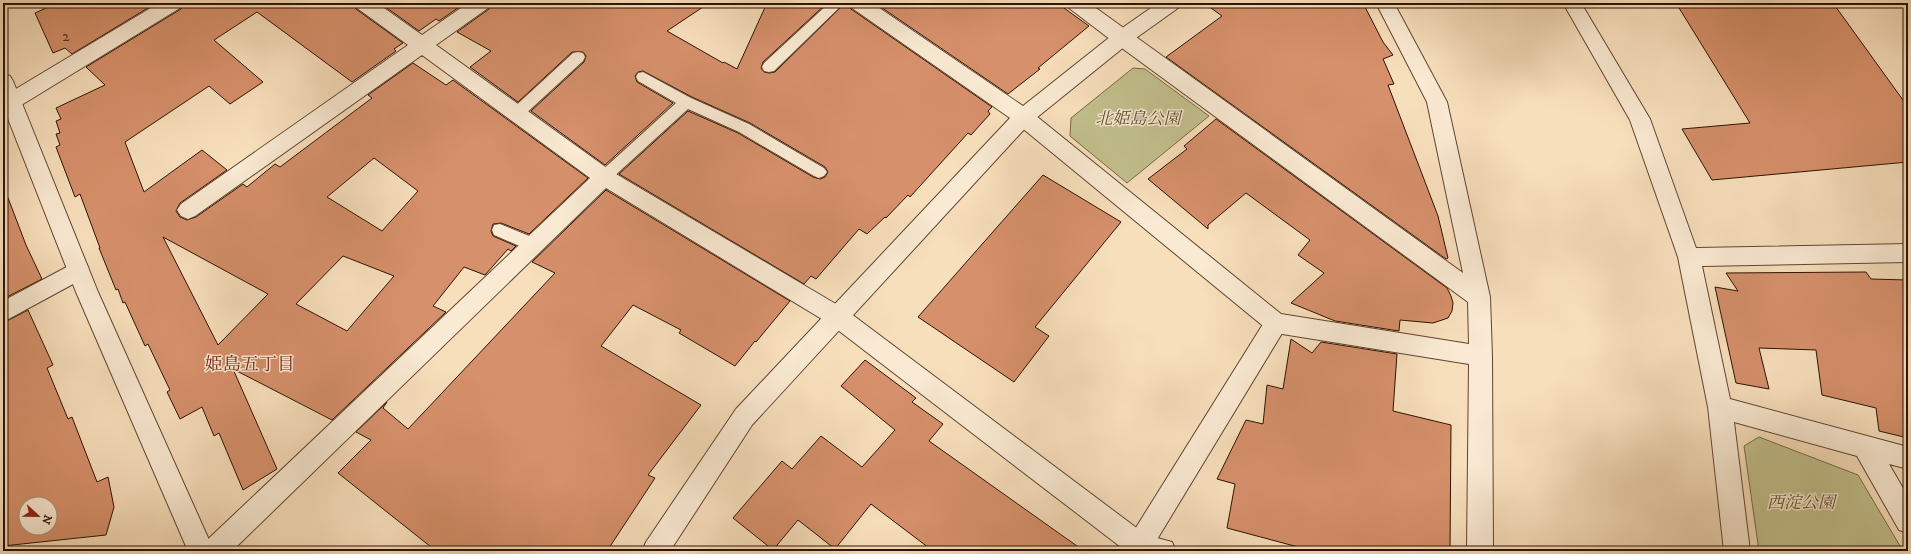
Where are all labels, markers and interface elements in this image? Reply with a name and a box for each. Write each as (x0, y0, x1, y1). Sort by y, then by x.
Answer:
house number: 2 (62, 27, 70, 46)
park label: 北姫島公園 (1096, 108, 1183, 130)
district label: 姫島五丁目 (205, 354, 295, 376)
park label: 西淀公園 (1767, 492, 1838, 514)
north arrow (18, 496, 58, 536)
text: N (38, 513, 55, 526)

